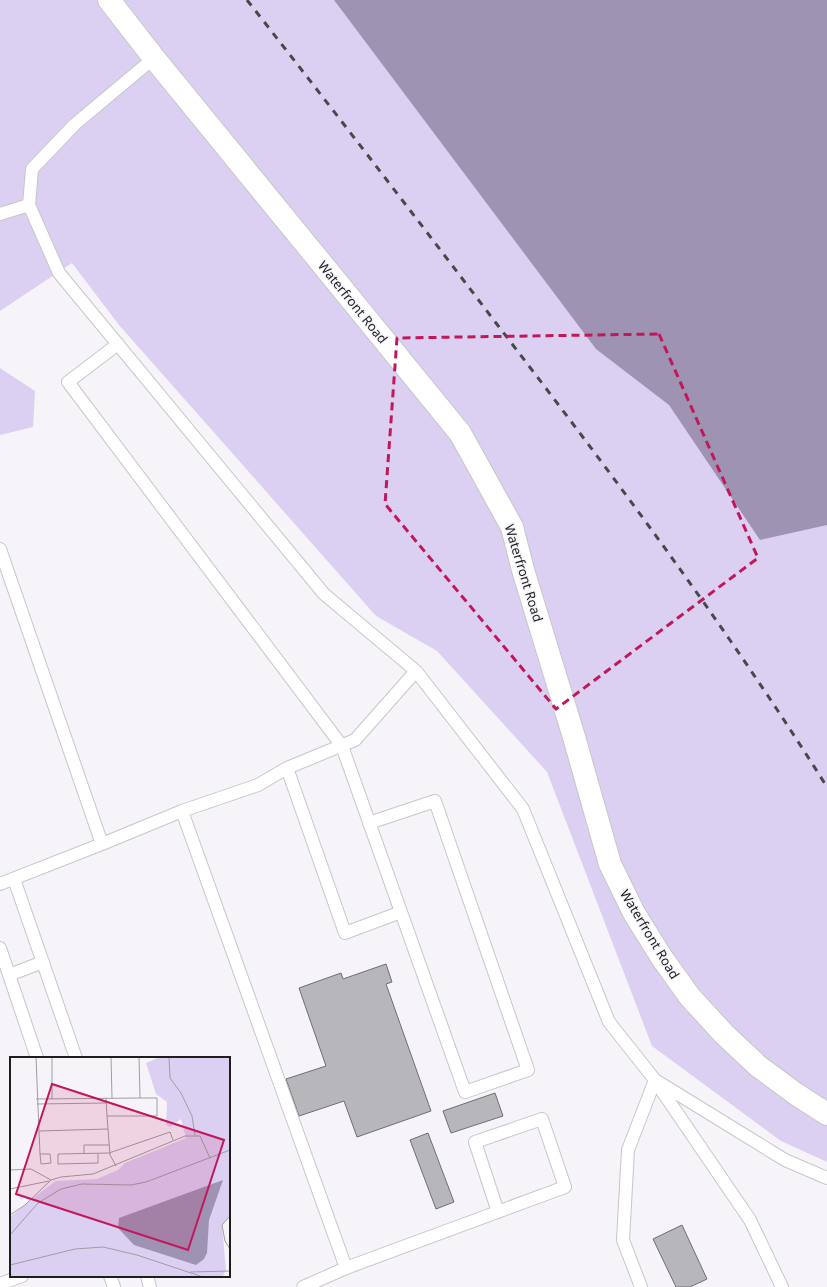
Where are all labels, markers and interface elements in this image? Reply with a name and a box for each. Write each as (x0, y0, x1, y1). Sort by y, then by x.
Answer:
street label: Waterfront Road (314, 257, 392, 347)
street label: Waterfront Road (501, 522, 547, 624)
street label: Waterfront Road (616, 886, 684, 982)
inset map (10, 1057, 230, 1277)

